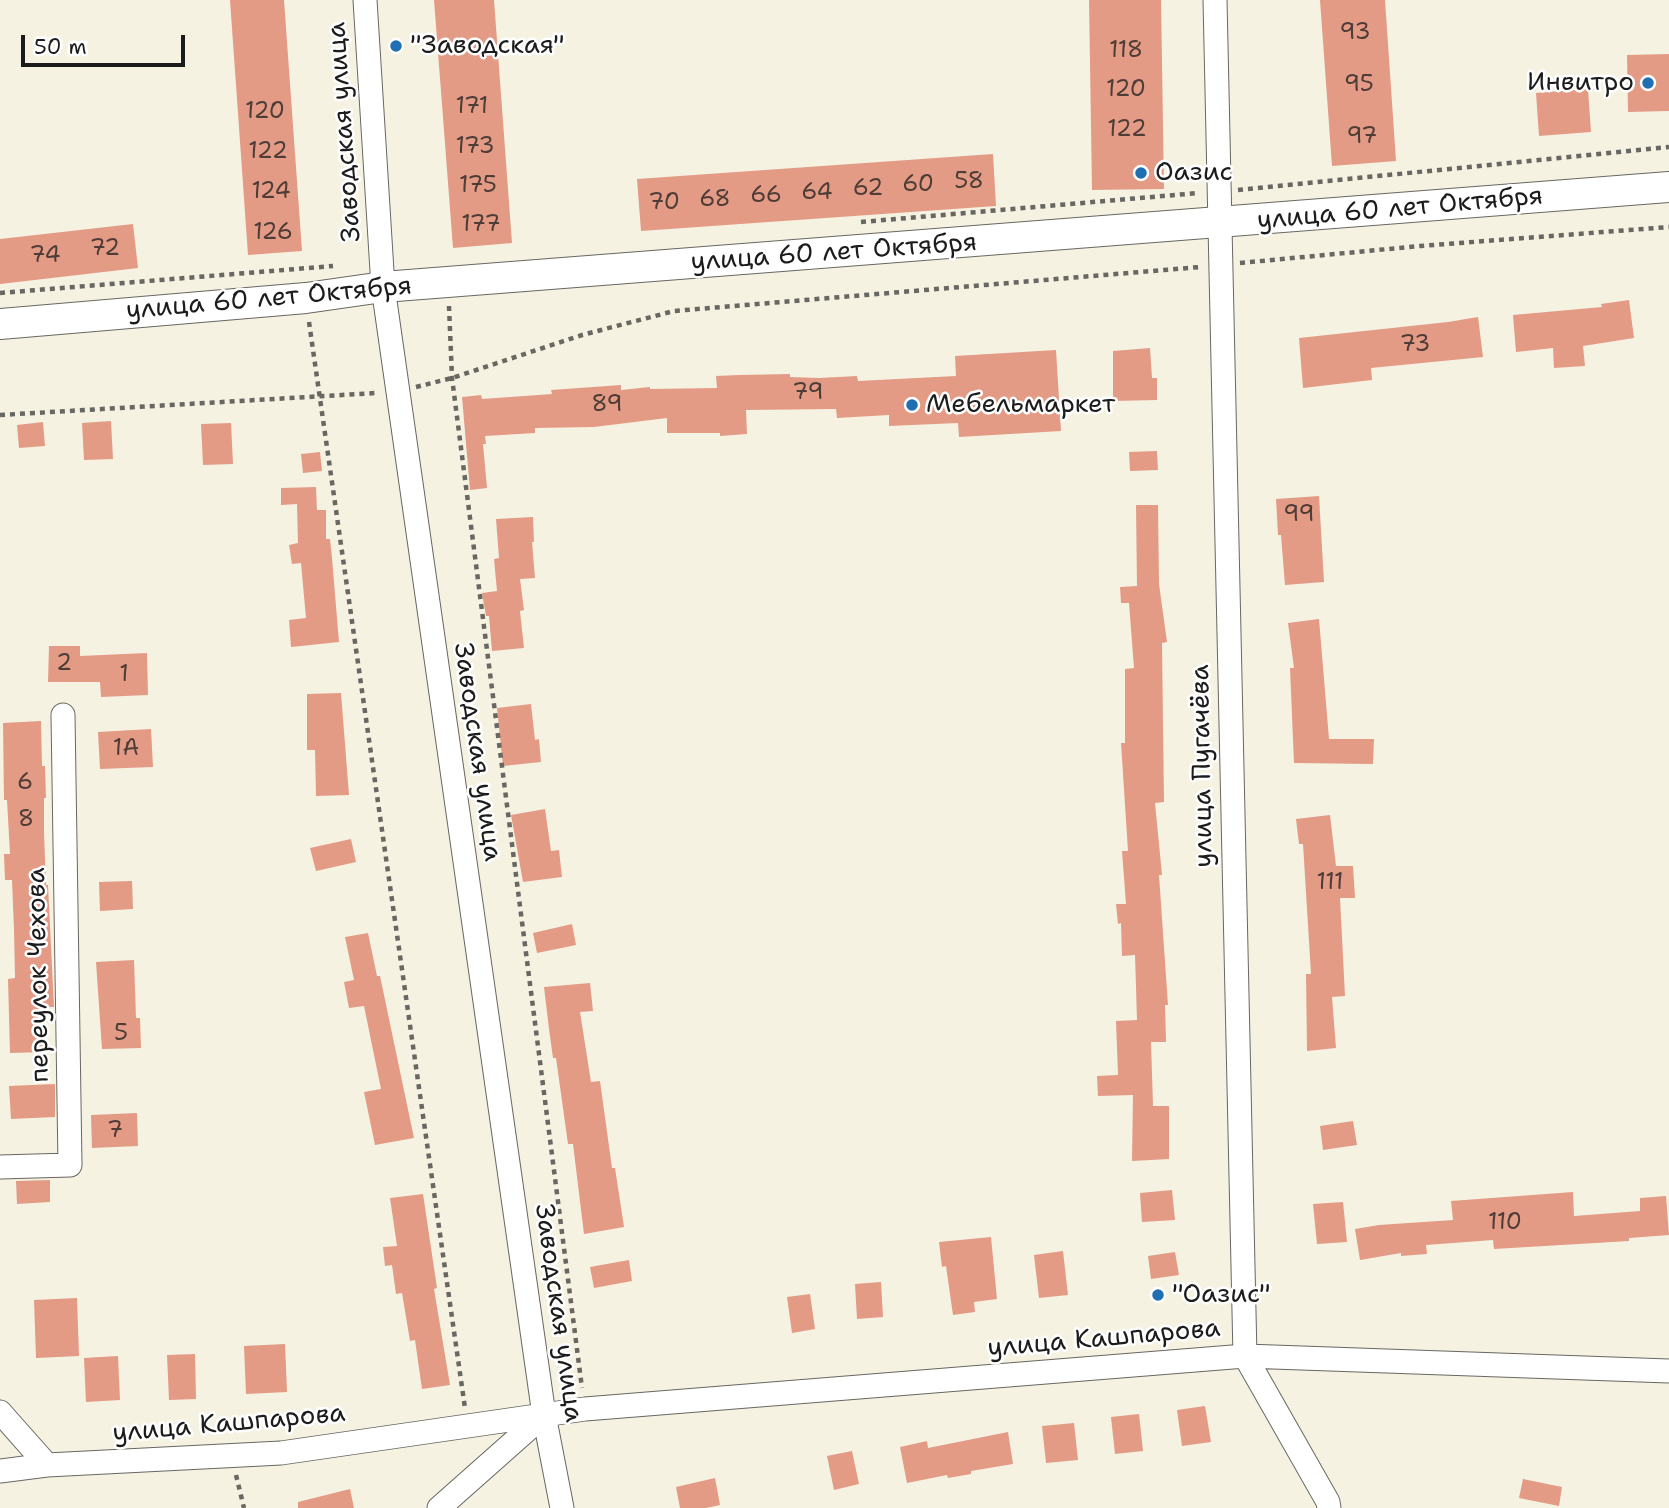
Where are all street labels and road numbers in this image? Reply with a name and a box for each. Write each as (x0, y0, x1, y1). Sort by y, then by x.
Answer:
street label: Заводская улица (322, 21, 368, 243)
street label: улица 60 лет Октября (1256, 181, 1544, 237)
street label: улица 60 лет Октября (690, 227, 978, 279)
street label: улица 60 лет Октября (125, 271, 413, 327)
street label: Заводская улица (446, 641, 508, 863)
street label: улица Пугачёва (1186, 664, 1220, 868)
street label: переулок Чехова (22, 867, 56, 1083)
street label: Заводская улица (527, 1202, 589, 1424)
street label: улица Кашпарова (986, 1313, 1222, 1365)
street label: улица Кашпарова (111, 1398, 347, 1450)

